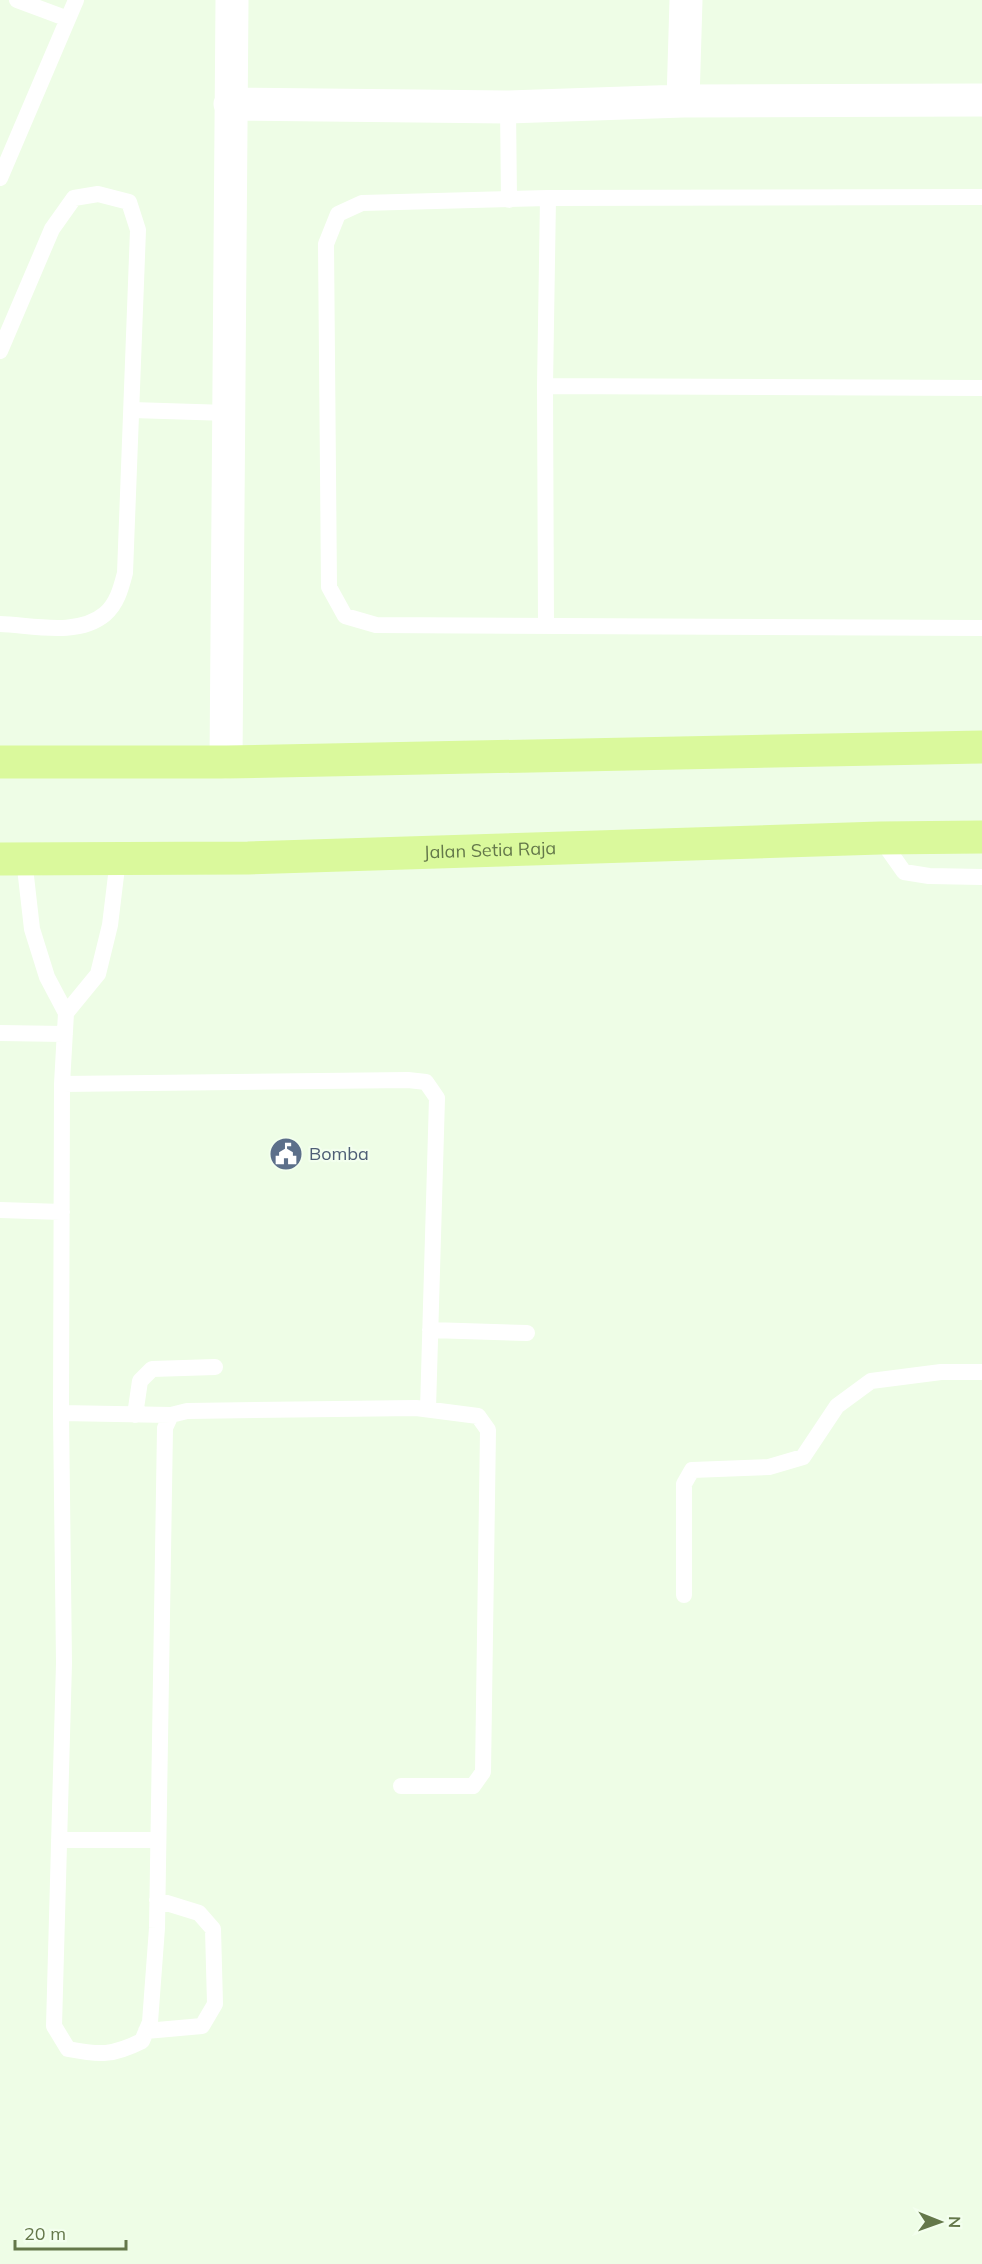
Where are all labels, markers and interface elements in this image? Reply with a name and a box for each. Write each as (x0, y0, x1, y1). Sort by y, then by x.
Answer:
street label: Jalan Setia Raja (423, 836, 557, 863)
public building icon: Bomba (268, 1136, 304, 1172)
place label: Bomba (309, 1142, 369, 1165)
north arrow (910, 2192, 970, 2252)
scale bar (15, 2213, 126, 2251)
text: N (945, 2216, 965, 2228)
text: 20 m (24, 2222, 66, 2245)

